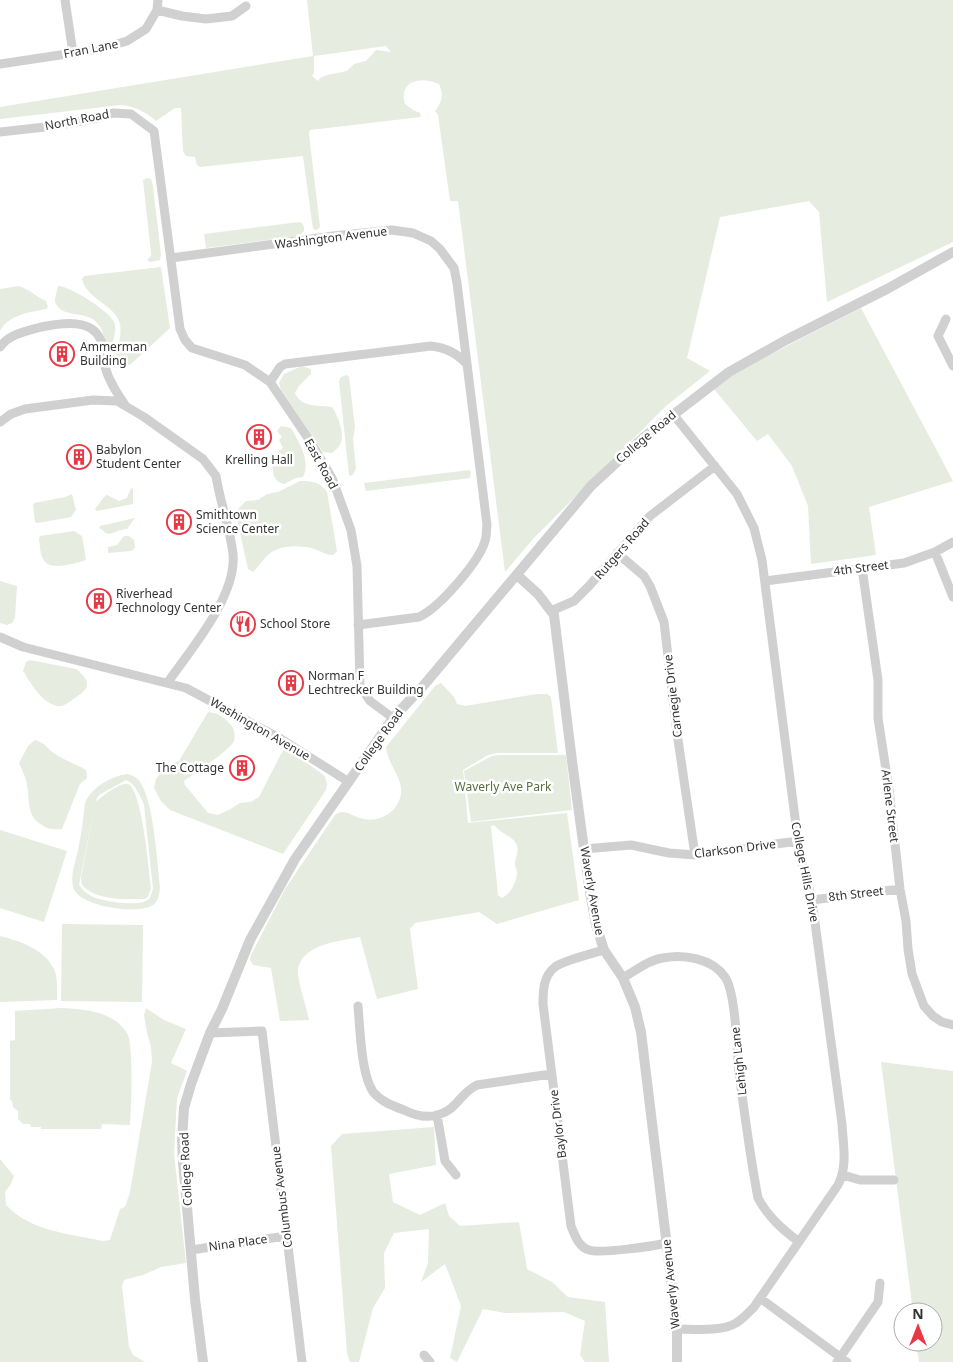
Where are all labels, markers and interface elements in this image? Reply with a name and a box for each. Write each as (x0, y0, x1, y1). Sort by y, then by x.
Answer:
street label: Fran Lane (62, 35, 120, 62)
street label: North Road (43, 105, 110, 134)
street label: Washington Avenue (274, 222, 388, 253)
place label: Ammerman Building (80, 338, 147, 369)
building icon: Ammerman Building (49, 341, 75, 367)
street label: College Road (612, 406, 679, 467)
building icon: Krelling Hall (246, 424, 272, 450)
street label: East Road (301, 435, 342, 492)
place label: Babylon Student Center (96, 441, 181, 472)
building icon: Babylon Student Center (66, 444, 92, 470)
place label: Krelling Hall (225, 451, 293, 468)
place label: Smithtown Science Center (196, 506, 279, 537)
building icon: Smithtown Science Center (166, 509, 192, 535)
street label: Rutgers Road (590, 514, 653, 583)
street label: 4th Street (832, 556, 890, 579)
place label: Riverhead Technology Center (116, 585, 221, 616)
building icon: Riverhead Technology Center (86, 588, 112, 614)
restaurant icon: School Store (230, 611, 256, 637)
place label: School Store (260, 615, 330, 632)
street label: Carnegie Drive (659, 653, 686, 739)
place label: Norman F Lechtrecker Building (308, 667, 424, 698)
building icon: Norman F Lechtrecker Building (278, 670, 304, 696)
street label: Washington Avenue (207, 693, 314, 764)
street label: College Road (350, 705, 407, 775)
building icon: The Cottage (229, 755, 255, 781)
place label: The Cottage (156, 759, 224, 776)
street label: Arlene Street (878, 769, 903, 844)
park label: Waverly Ave Park (455, 778, 552, 795)
street label: College Hills Drive (787, 820, 824, 924)
street label: Clarkson Drive (693, 835, 777, 862)
street label: Waverly Avenue (576, 845, 609, 937)
street label: 8th Street (827, 882, 885, 905)
street label: Lehigh Lane (726, 1026, 751, 1096)
street label: Baylor Drive (545, 1089, 570, 1159)
street label: College Road (175, 1132, 196, 1206)
street label: Columbus Avenue (267, 1145, 296, 1249)
street label: Nina Place (207, 1230, 269, 1255)
street label: Waverly Avenue (657, 1238, 684, 1330)
north arrow (893, 1302, 943, 1352)
text: N (912, 1304, 924, 1323)

